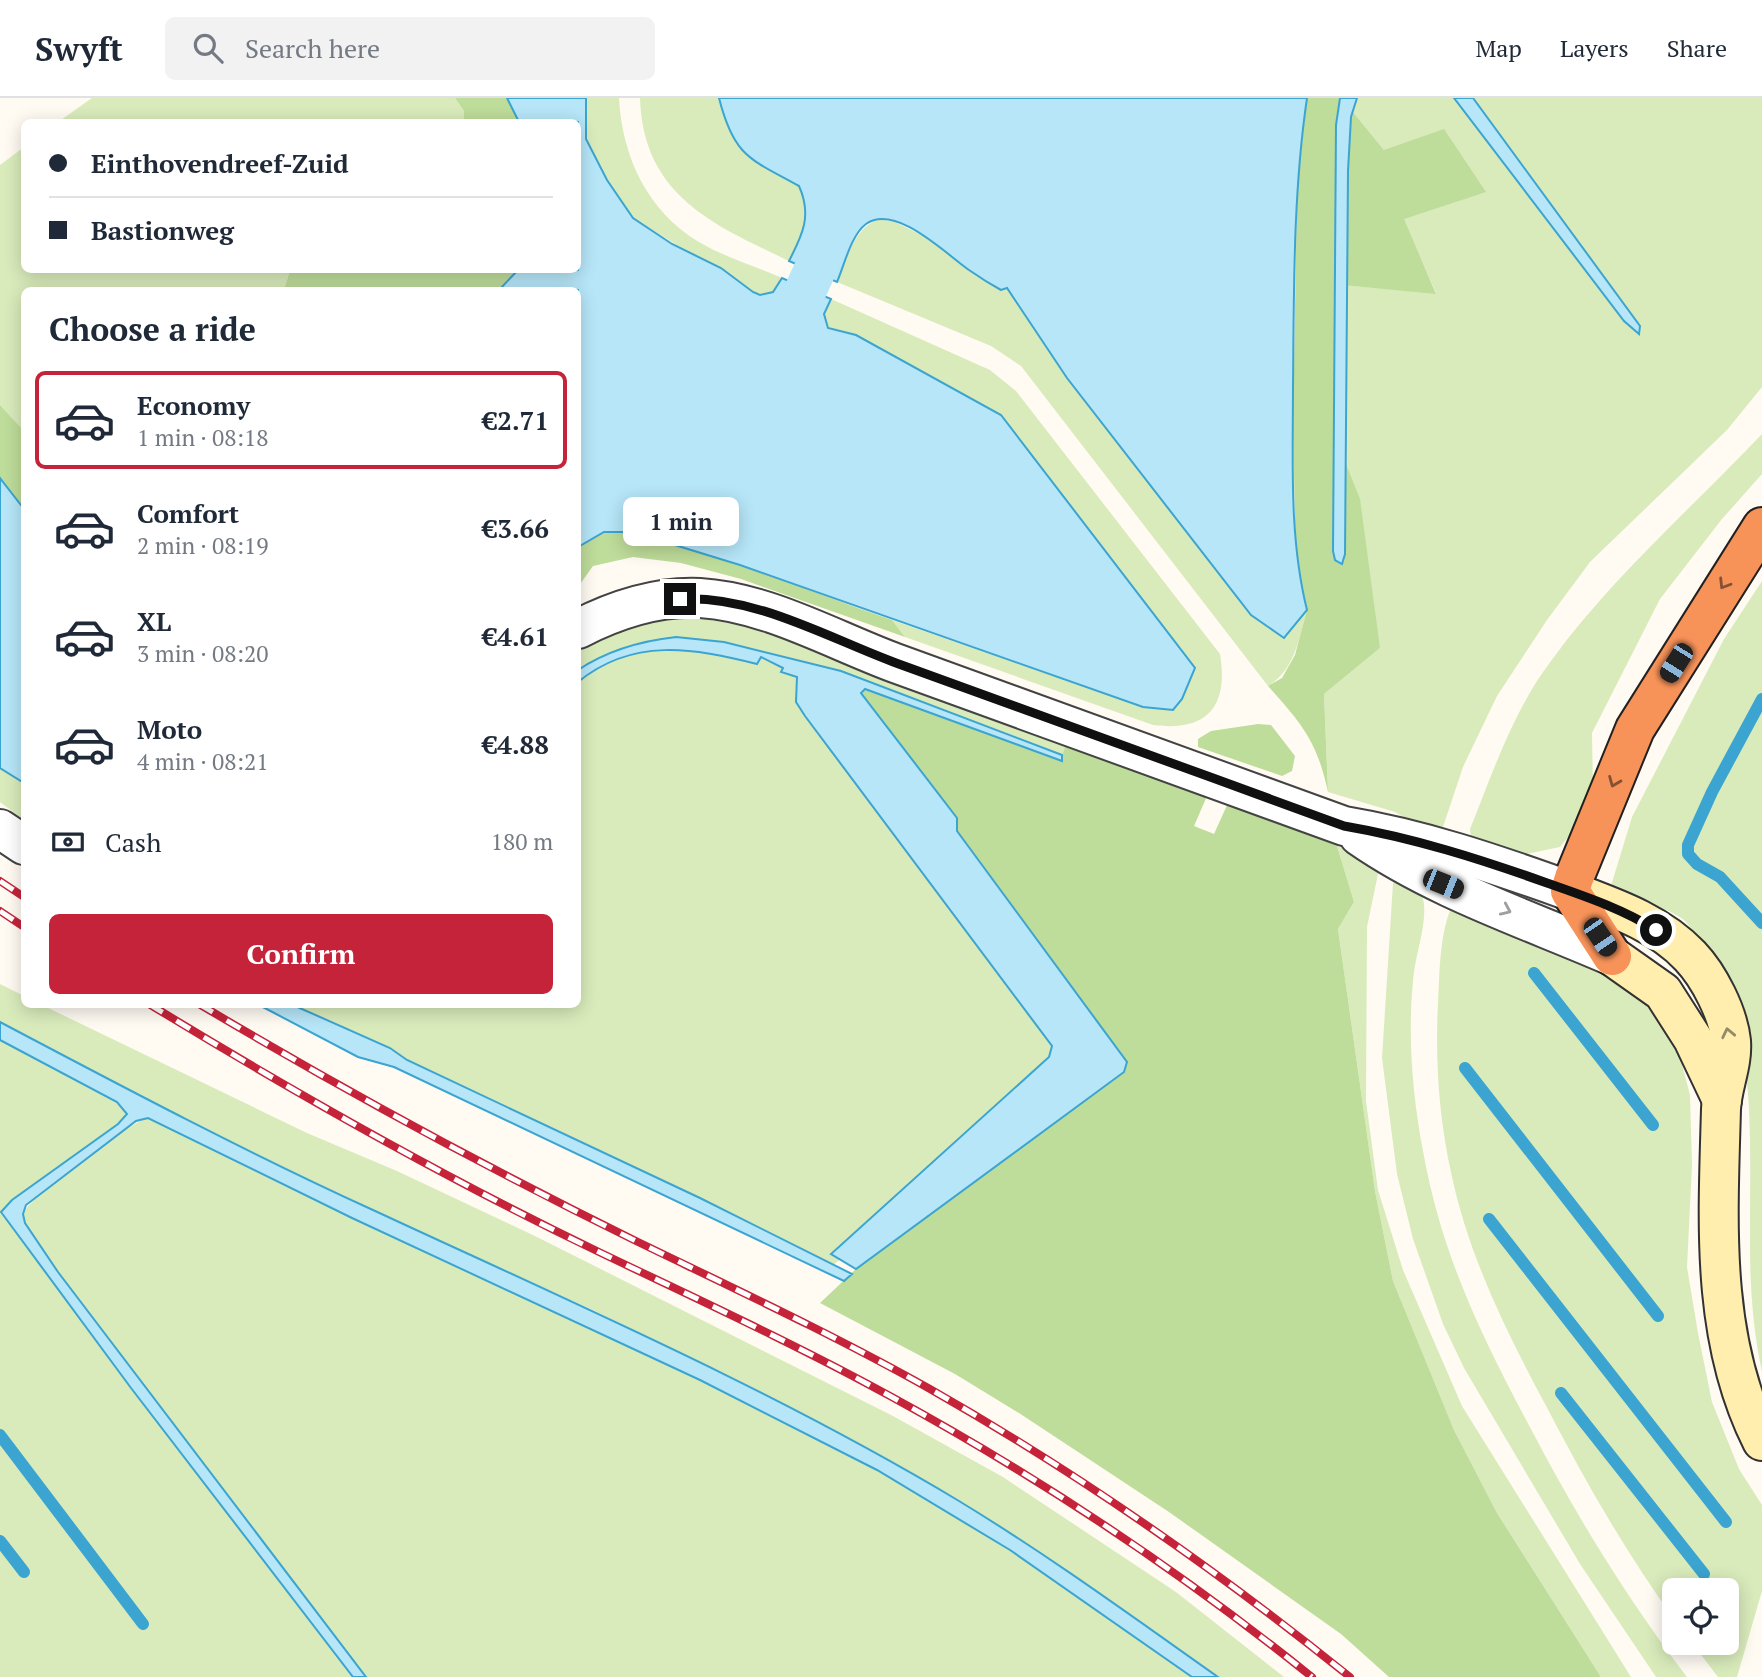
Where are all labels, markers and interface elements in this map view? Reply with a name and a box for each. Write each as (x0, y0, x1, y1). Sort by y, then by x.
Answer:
search box (165, 17, 655, 80)
text: Swyft (35, 27, 123, 70)
icon: search (189, 29, 227, 67)
text: Search here (245, 31, 380, 65)
text: Map (1475, 32, 1522, 64)
text: Layers (1560, 32, 1629, 64)
text: Share (1667, 32, 1727, 64)
text: Einthovendreef-Zuid (91, 146, 349, 180)
text: Bastionweg (91, 213, 234, 247)
text: Choose a ride (49, 308, 256, 350)
text: Economy (137, 388, 250, 422)
icon: car (53, 389, 116, 452)
text: €2.71 (483, 403, 549, 437)
text: 1 min · 08:18 (137, 422, 269, 453)
text: Comfort (137, 496, 239, 530)
icon: car (53, 497, 116, 560)
callout: 1 min (622, 498, 738, 546)
text: 1 min (650, 506, 712, 537)
text: €3.66 (483, 511, 549, 545)
text: 2 min · 08:19 (137, 530, 269, 561)
one-way arrow (1720, 577, 1733, 590)
route end (664, 583, 696, 615)
text: XL (137, 604, 171, 638)
icon: car (53, 605, 116, 668)
text: €4.61 (483, 619, 549, 653)
text: 3 min · 08:20 (137, 638, 269, 669)
car (1656, 640, 1697, 686)
text: Moto (137, 712, 202, 746)
icon: car (53, 713, 116, 776)
text: €4.88 (483, 727, 549, 761)
text: 4 min · 08:21 (137, 746, 269, 777)
one-way arrow (1608, 776, 1622, 788)
icon: cash (49, 823, 87, 861)
text: Cash (105, 825, 161, 859)
text: 180 m (491, 826, 553, 857)
car (1420, 866, 1467, 902)
one-way arrow (1499, 902, 1511, 916)
button: Confirm (49, 914, 553, 994)
car (1580, 914, 1621, 960)
route start (1640, 914, 1672, 946)
one-way arrow (1722, 1027, 1736, 1039)
map controls (1662, 1578, 1739, 1655)
button: locate (1662, 1578, 1739, 1655)

